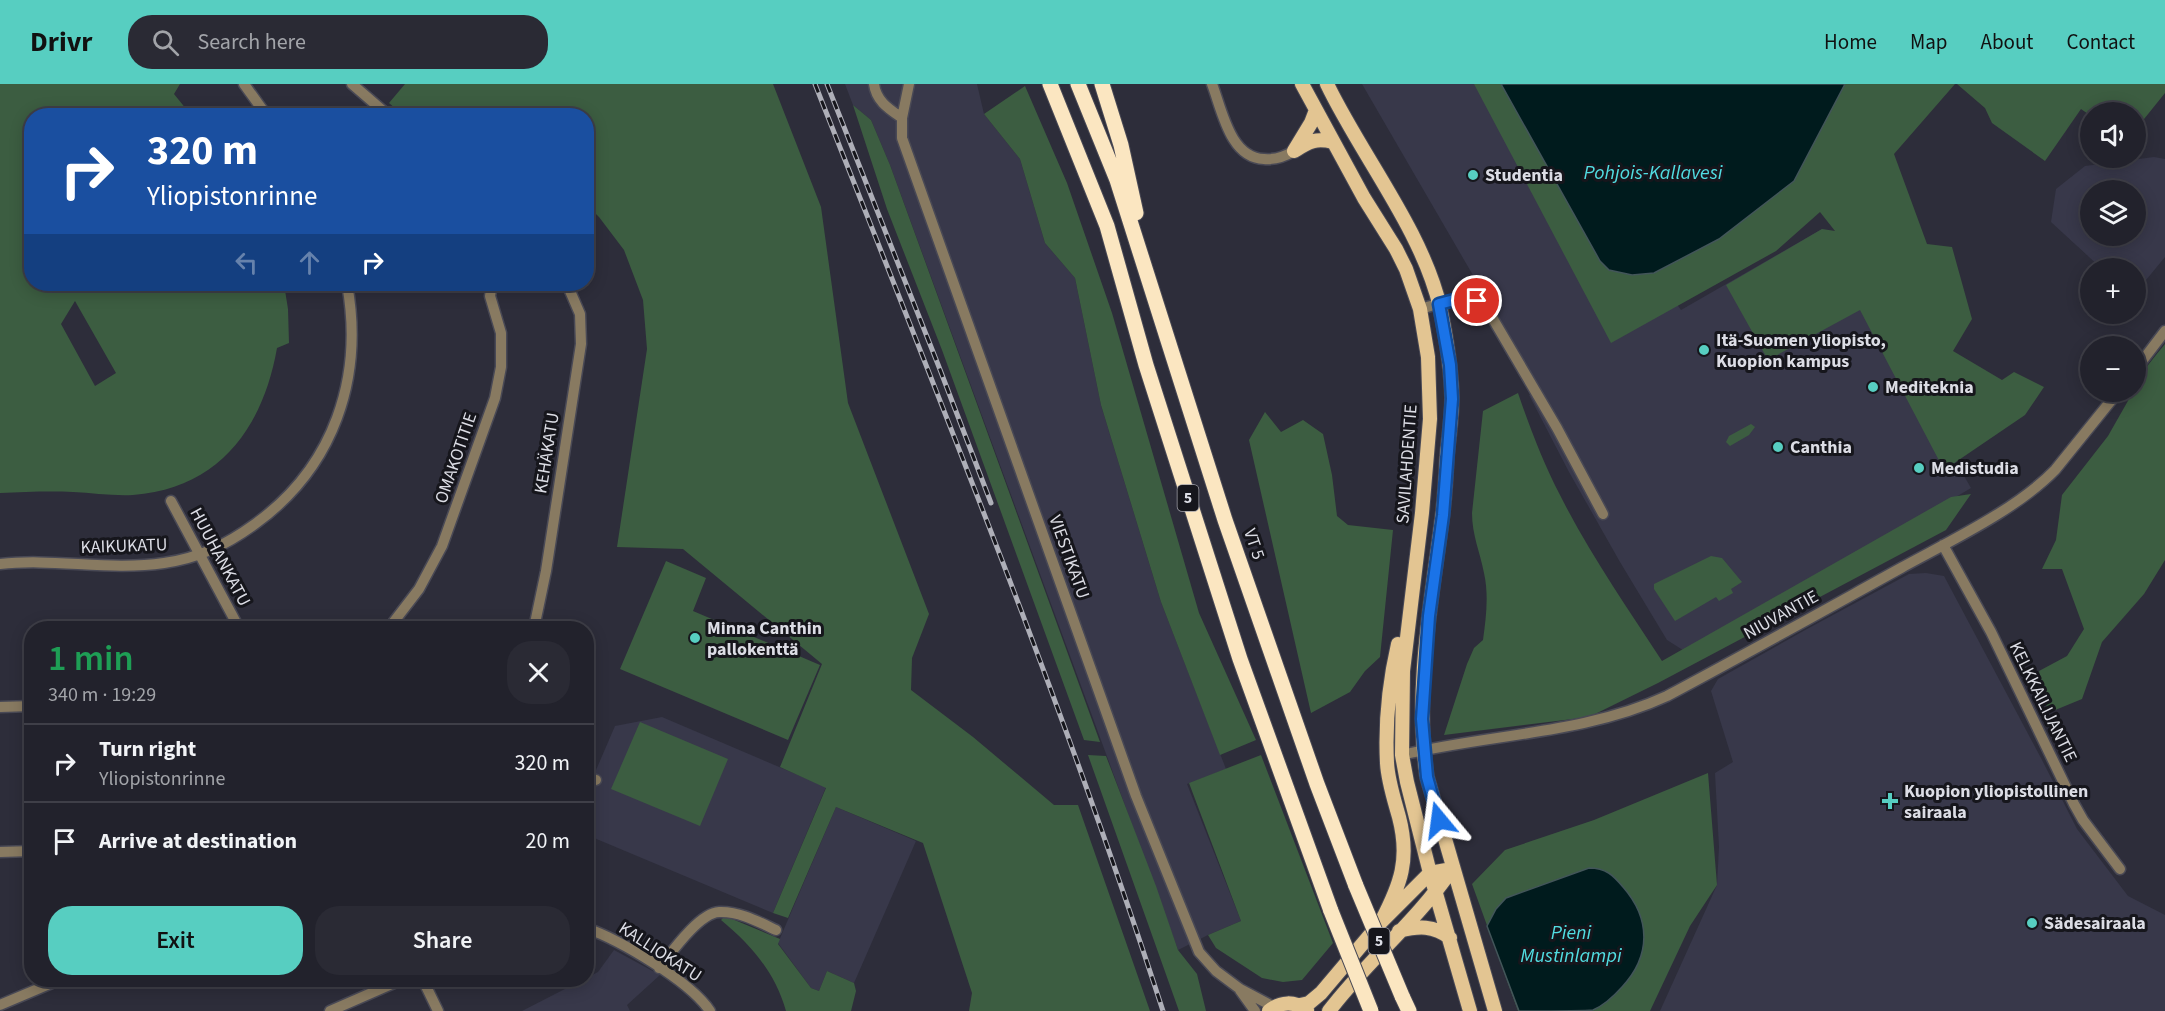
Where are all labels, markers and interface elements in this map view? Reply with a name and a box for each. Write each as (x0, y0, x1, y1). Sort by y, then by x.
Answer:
search box (128, 15, 548, 69)
text: Drivr (30, 22, 92, 62)
icon: search (149, 26, 182, 59)
text: Search here (197, 26, 306, 58)
text: Home (1824, 27, 1877, 57)
text: Map (1910, 27, 1948, 57)
text: About (1981, 27, 2033, 57)
text: Contact (2066, 27, 2135, 57)
map controls (2080, 102, 2146, 402)
button: sound (2080, 102, 2146, 168)
text: 320 m (147, 121, 258, 181)
icon: right (48, 132, 126, 210)
water label: Pohjois-Kallavesi (1584, 159, 1723, 187)
place label: Studentia (1485, 163, 1563, 188)
marker: Studentia (1466, 168, 1480, 182)
text: Yliopistonrinne (147, 177, 318, 216)
button: layers (2080, 180, 2146, 246)
icon: left (230, 246, 263, 279)
icon: ahead (293, 246, 326, 279)
icon: right (356, 246, 389, 279)
button: + (2080, 258, 2146, 324)
pin (1451, 275, 1502, 326)
icon: arrive (1460, 284, 1493, 317)
place label: Itä-Suomen yliopisto, Kuopion kampus (1716, 328, 1886, 374)
button: − (2080, 336, 2146, 402)
marker: Itä-Suomen yliopisto, Kuopion kampus (1697, 343, 1711, 357)
place label: Mediteknia (1885, 375, 1974, 400)
marker: Mediteknia (1866, 380, 1880, 394)
street label: SAVILAHDENTIE (1390, 404, 1424, 524)
street label: OMAKOTITIE (429, 409, 483, 507)
street label: KEHÄKATU (528, 411, 566, 495)
place label: Canthia (1790, 435, 1852, 460)
marker: Canthia (1771, 440, 1785, 454)
place label: Medistudia (1931, 456, 2019, 481)
marker: Medistudia (1912, 461, 1926, 475)
road number: 5 (1178, 485, 1198, 511)
street label: HUUHANKATU (184, 503, 256, 611)
street label: VIESTIKATU (1042, 512, 1096, 602)
street label: VT 5 (1237, 525, 1271, 563)
street label: KAIKUKATU (80, 532, 168, 560)
street label: NIUVANTIE (1739, 584, 1823, 646)
place label: Minna Canthin pallokenttä (707, 616, 822, 662)
marker: Minna Canthin pallokenttä (688, 631, 702, 645)
text: 1 min (48, 633, 134, 684)
street label: KELKKAILIJANTIE (2003, 638, 2083, 766)
button: close (507, 641, 570, 704)
text: 340 m · 19:29 (48, 681, 156, 709)
text: Turn right (99, 733, 196, 765)
icon: right (48, 747, 81, 780)
text: 320 m (515, 747, 570, 779)
text: Yliopistonrinne (99, 765, 225, 793)
place label: Kuopion yliopistollinen sairaala (1904, 779, 2088, 825)
position arrow (1407, 788, 1471, 852)
marker: Kuopion yliopistollinen sairaala (1881, 792, 1899, 810)
icon: arrive (48, 825, 81, 858)
text: Arrive at destination (99, 825, 297, 857)
text: 20 m (525, 825, 570, 857)
button: Exit (48, 906, 303, 975)
button: Share (315, 906, 570, 975)
place label: Sädesairaala (2044, 911, 2146, 936)
street label: KALLIOKATU (614, 916, 706, 988)
marker: Sädesairaala (2025, 916, 2039, 930)
water label: Pieni Mustinlampi (1520, 919, 1622, 970)
road number: 5 (1368, 928, 1390, 954)

